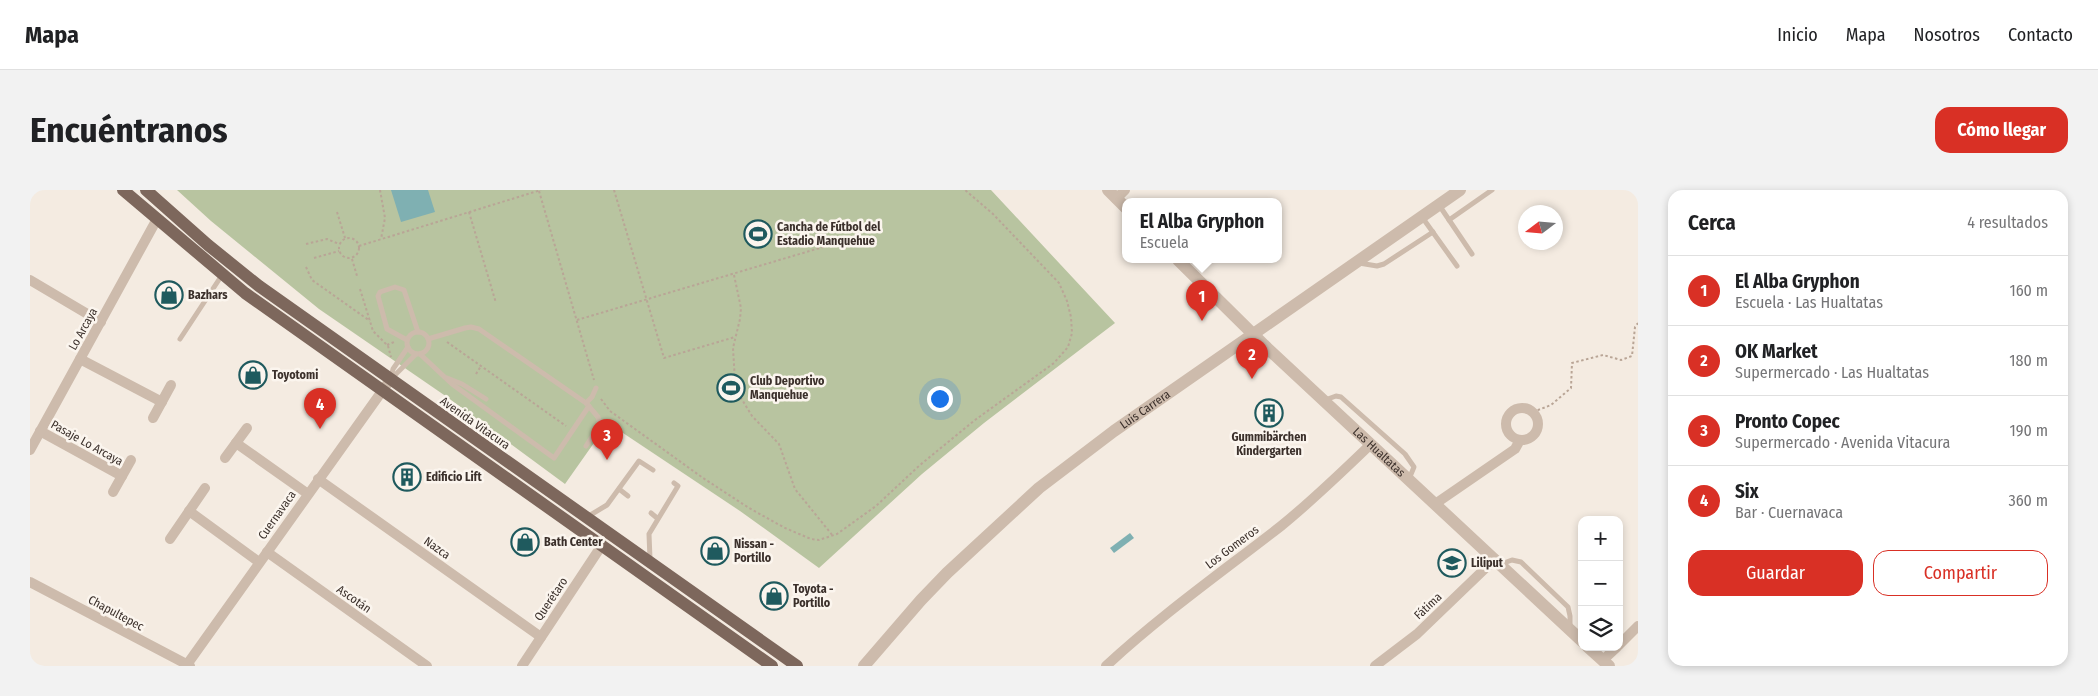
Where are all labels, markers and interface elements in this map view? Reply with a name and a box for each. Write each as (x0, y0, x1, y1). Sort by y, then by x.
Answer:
text: Mapa (25, 21, 79, 49)
text: Inicio (1777, 24, 1818, 46)
text: Mapa (1846, 24, 1886, 46)
text: Nosotros (1914, 24, 1980, 46)
text: Contacto (2008, 24, 2073, 46)
button: Cómo llegar (1935, 107, 2068, 153)
text: Encuéntranos (30, 109, 228, 151)
popup (1122, 198, 1282, 263)
north arrow (1518, 205, 1563, 250)
text: El Alba Gryphon (1140, 210, 1264, 233)
text: Cerca (1688, 210, 1736, 236)
text: 4 resultados (1967, 213, 2048, 232)
sports icon: Cancha de Fútbol del Estadio Manquehue (743, 219, 773, 249)
place label: Cancha de Fútbol del Estadio Manquehue (777, 220, 881, 248)
text: Escuela (1140, 233, 1189, 252)
text: El Alba Gryphon (1735, 270, 1860, 293)
shop icon: Bazhars (154, 280, 184, 310)
pin: 1 (1186, 280, 1218, 321)
text: 1 (1701, 281, 1707, 300)
text: 160 m (2009, 281, 2048, 300)
place label: Bazhars (188, 288, 228, 302)
text: Escuela · Las Hualtatas (1735, 293, 1883, 312)
street label: Lo Arcaya (66, 305, 100, 353)
pin: 2 (1236, 338, 1268, 379)
text: OK Market (1735, 340, 1818, 363)
text: 2 (1700, 351, 1708, 370)
text: 180 m (2009, 351, 2048, 370)
shop icon: Toyotomi (238, 360, 268, 390)
text: Supermercado · Las Hualtatas (1735, 363, 1929, 382)
place label: Toyotomi (272, 368, 318, 382)
sports icon: Club Deportivo Manquehue (716, 373, 746, 403)
place label: Club Deportivo Manquehue (750, 374, 825, 402)
your location (927, 386, 953, 412)
street label: Luis Carrera (1117, 387, 1173, 432)
pin: 4 (304, 388, 336, 429)
street label: Avenida Vitacura (437, 394, 513, 452)
building icon: Gummibärchen Kindergarten (1254, 398, 1284, 428)
text: Pronto Copec (1735, 410, 1840, 433)
street label: Pasaje Lo Arcaya (49, 417, 126, 469)
pin: 3 (591, 419, 623, 460)
text: 3 (1700, 421, 1708, 440)
text: 190 m (2010, 421, 2048, 440)
street label: Las Hualtatas (1350, 424, 1408, 480)
place label: Gummibärchen Kindergarten (1231, 430, 1307, 458)
text: Supermercado · Avenida Vitacura (1735, 433, 1950, 452)
building icon: Edificio Lift (392, 462, 422, 492)
place label: Edificio Lift (426, 470, 483, 484)
text: Six (1735, 480, 1759, 503)
street label: Cuernavaca (255, 488, 299, 542)
text: 4 (1700, 491, 1708, 510)
text: 360 m (2008, 491, 2048, 510)
text: Bar · Cuernavaca (1735, 503, 1843, 522)
map controls (1578, 516, 1623, 651)
button: + (1578, 516, 1623, 561)
street label: Los Gomeros (1203, 522, 1261, 572)
shop icon: Bath Center (510, 527, 540, 557)
street label: Nazca (421, 534, 453, 562)
place label: Bath Center (544, 535, 603, 549)
shop icon: Nissan - Portillo (700, 536, 730, 566)
place label: Nissan - Portillo (734, 537, 774, 565)
school or university icon: Liliput (1437, 548, 1467, 578)
button: Guardar (1688, 550, 1863, 596)
button: Compartir (1873, 550, 2048, 596)
place label: Liliput (1471, 556, 1504, 570)
button: − (1578, 561, 1623, 606)
street label: Querétaro (531, 575, 571, 623)
shop icon: Toyota - Portillo (759, 581, 789, 611)
street label: Ascotán (334, 582, 374, 616)
place label: Toyota - Portillo (793, 582, 834, 610)
street label: Fátima (1411, 590, 1445, 622)
street label: Chapultepec (86, 592, 146, 634)
button: layers (1578, 606, 1623, 651)

